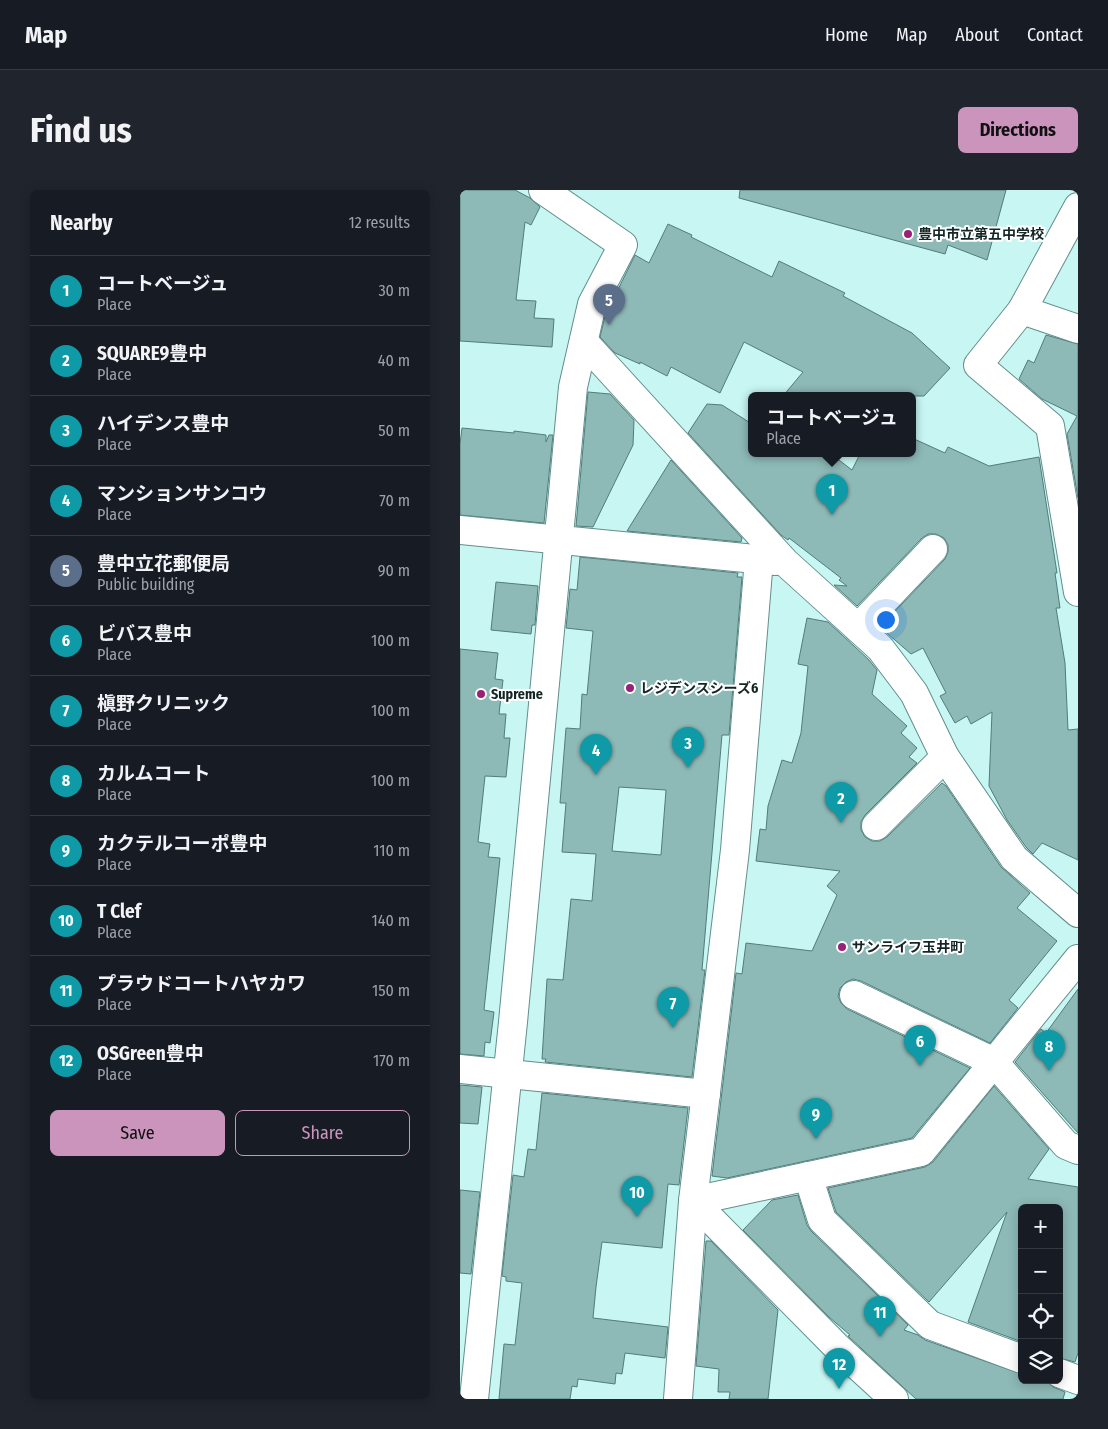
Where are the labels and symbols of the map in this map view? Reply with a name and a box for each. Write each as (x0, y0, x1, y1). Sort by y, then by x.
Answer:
place label: 豊中市立第五中学校 (918, 226, 1044, 243)
marker: 豊中市立第五中学校 (902, 228, 914, 240)
pin: 5 (593, 284, 625, 325)
pin: 1 (816, 474, 848, 515)
your location (873, 607, 899, 633)
place label: レジデンスシーズ6 (640, 680, 758, 697)
marker: レジデンスシーズ6 (624, 682, 636, 694)
place label: Supreme (491, 686, 543, 703)
marker: Supreme (475, 688, 487, 700)
pin: 3 (672, 727, 704, 768)
pin: 4 (580, 734, 612, 775)
pin: 2 (825, 782, 857, 823)
place label: サンライフ玉井町 (852, 939, 964, 956)
marker: サンライフ玉井町 (836, 941, 848, 953)
pin: 7 (657, 987, 689, 1028)
pin: 6 (904, 1025, 936, 1066)
pin: 8 (1033, 1030, 1065, 1071)
pin: 9 (800, 1098, 832, 1139)
pin: 10 (621, 1176, 653, 1217)
pin: 11 (864, 1296, 896, 1337)
pin: 12 (823, 1348, 855, 1389)

